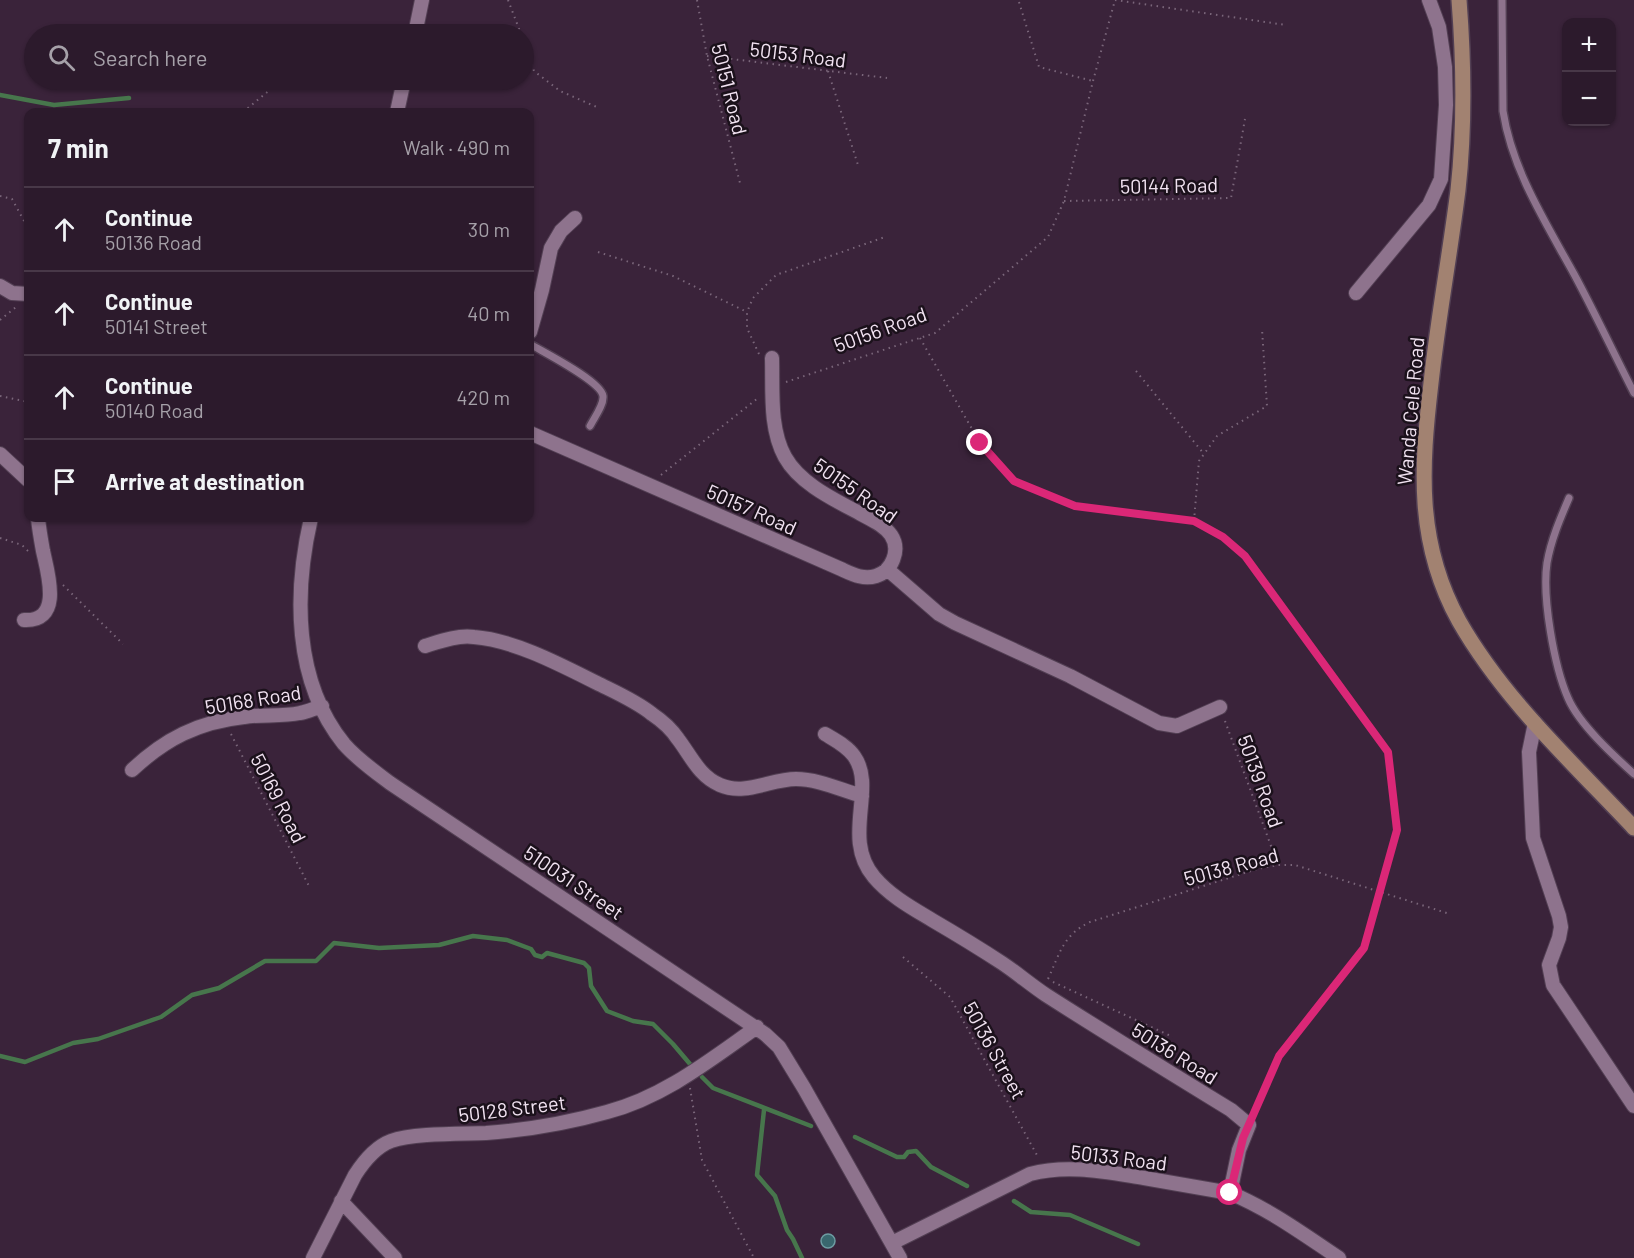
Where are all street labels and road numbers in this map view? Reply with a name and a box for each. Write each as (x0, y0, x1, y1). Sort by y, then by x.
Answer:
street label: 50153 Road (748, 36, 848, 72)
street label: 50151 Road (707, 41, 753, 137)
street label: 50144 Road (1120, 172, 1218, 198)
street label: 50156 Road (830, 301, 930, 357)
street label: Wanda Cele Road (1392, 336, 1428, 486)
street label: 50155 Road (809, 452, 903, 528)
street label: 50157 Road (703, 479, 801, 539)
street label: 50168 Road (203, 680, 303, 718)
street label: 50139 Road (1233, 731, 1289, 831)
street label: 50169 Road (246, 749, 312, 847)
street label: 510031 Street (520, 840, 628, 924)
street label: 50138 Road (1181, 842, 1281, 890)
street label: 50136 Street (959, 997, 1031, 1103)
street label: 50136 Road (1128, 1017, 1222, 1089)
street label: 50128 Street (457, 1090, 567, 1126)
street label: 50133 Road (1069, 1139, 1169, 1175)

